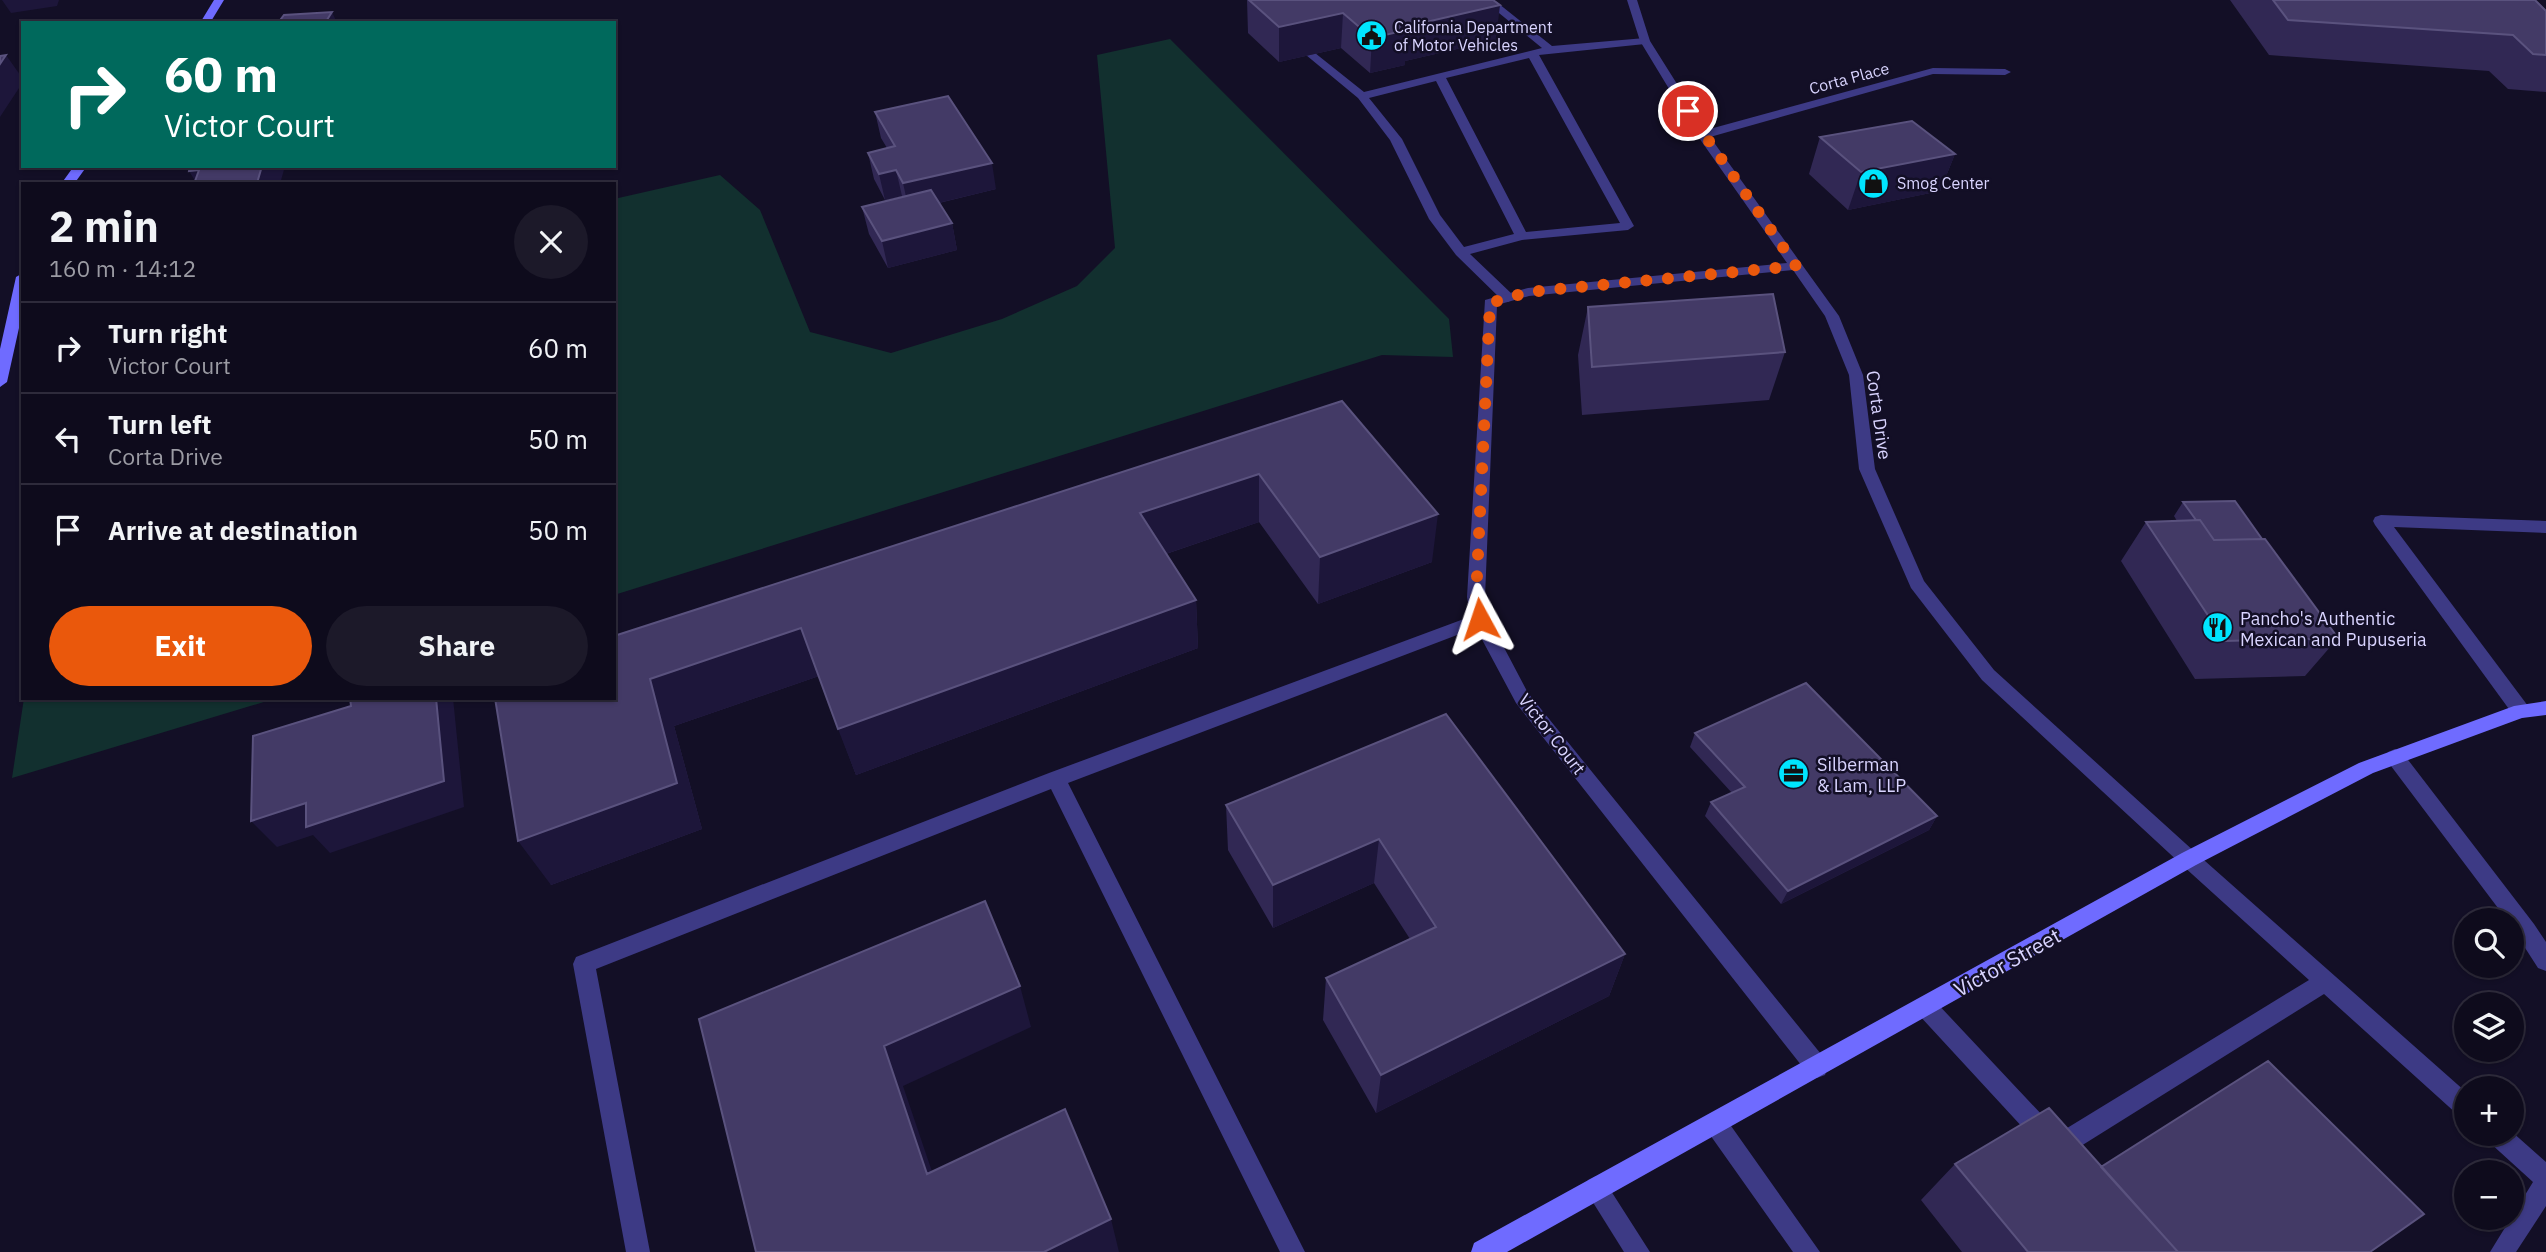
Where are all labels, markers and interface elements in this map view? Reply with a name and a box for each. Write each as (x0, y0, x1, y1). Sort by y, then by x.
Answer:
place label: California Department of Motor Vehicles (1394, 17, 1553, 55)
public building icon: California Department of Motor Vehicles (1354, 19, 1388, 53)
text: 60 m (164, 42, 278, 105)
icon: right (49, 49, 140, 140)
street label: Corta Place (1807, 58, 1891, 98)
pin (1658, 81, 1718, 141)
icon: arrive (1669, 92, 1707, 130)
text: Victor Court (164, 104, 335, 146)
shop icon: Smog Center (1857, 166, 1891, 200)
place label: Smog Center (1897, 173, 1990, 193)
text: 2 min (49, 199, 159, 254)
button: close (514, 205, 588, 279)
text: 160 m · 14:12 (49, 253, 196, 283)
text: Turn right (108, 316, 227, 350)
icon: right (49, 329, 87, 367)
text: 60 m (528, 331, 588, 365)
text: Victor Court (108, 350, 231, 380)
street label: Corta Drive (1861, 369, 1897, 461)
text: Turn left (108, 407, 211, 441)
icon: left (49, 420, 87, 458)
text: 50 m (528, 422, 588, 456)
text: Corta Drive (108, 441, 223, 471)
icon: arrive (49, 511, 87, 549)
text: Arrive at destination (108, 513, 358, 547)
text: 50 m (528, 513, 588, 547)
position arrow (1443, 582, 1517, 656)
button: Exit (49, 606, 312, 686)
button: Share (326, 606, 588, 686)
place label: Pancho's Authentic Mexican and Pupuseria (2240, 607, 2427, 651)
restaurant icon: Pancho's Authentic Mexican and Pupuseria (2200, 611, 2234, 645)
street label: Victor Court (1513, 689, 1591, 779)
place label: Silberman & Lam, LLP (1817, 753, 1906, 797)
office icon: Silberman & Lam, LLP (1777, 757, 1811, 791)
map controls (2454, 908, 2524, 1230)
button: search (2454, 908, 2524, 978)
street label: Victor Street (1949, 921, 2065, 1003)
button: layers (2454, 992, 2524, 1062)
button: + (2454, 1076, 2524, 1146)
button: − (2454, 1160, 2524, 1230)

